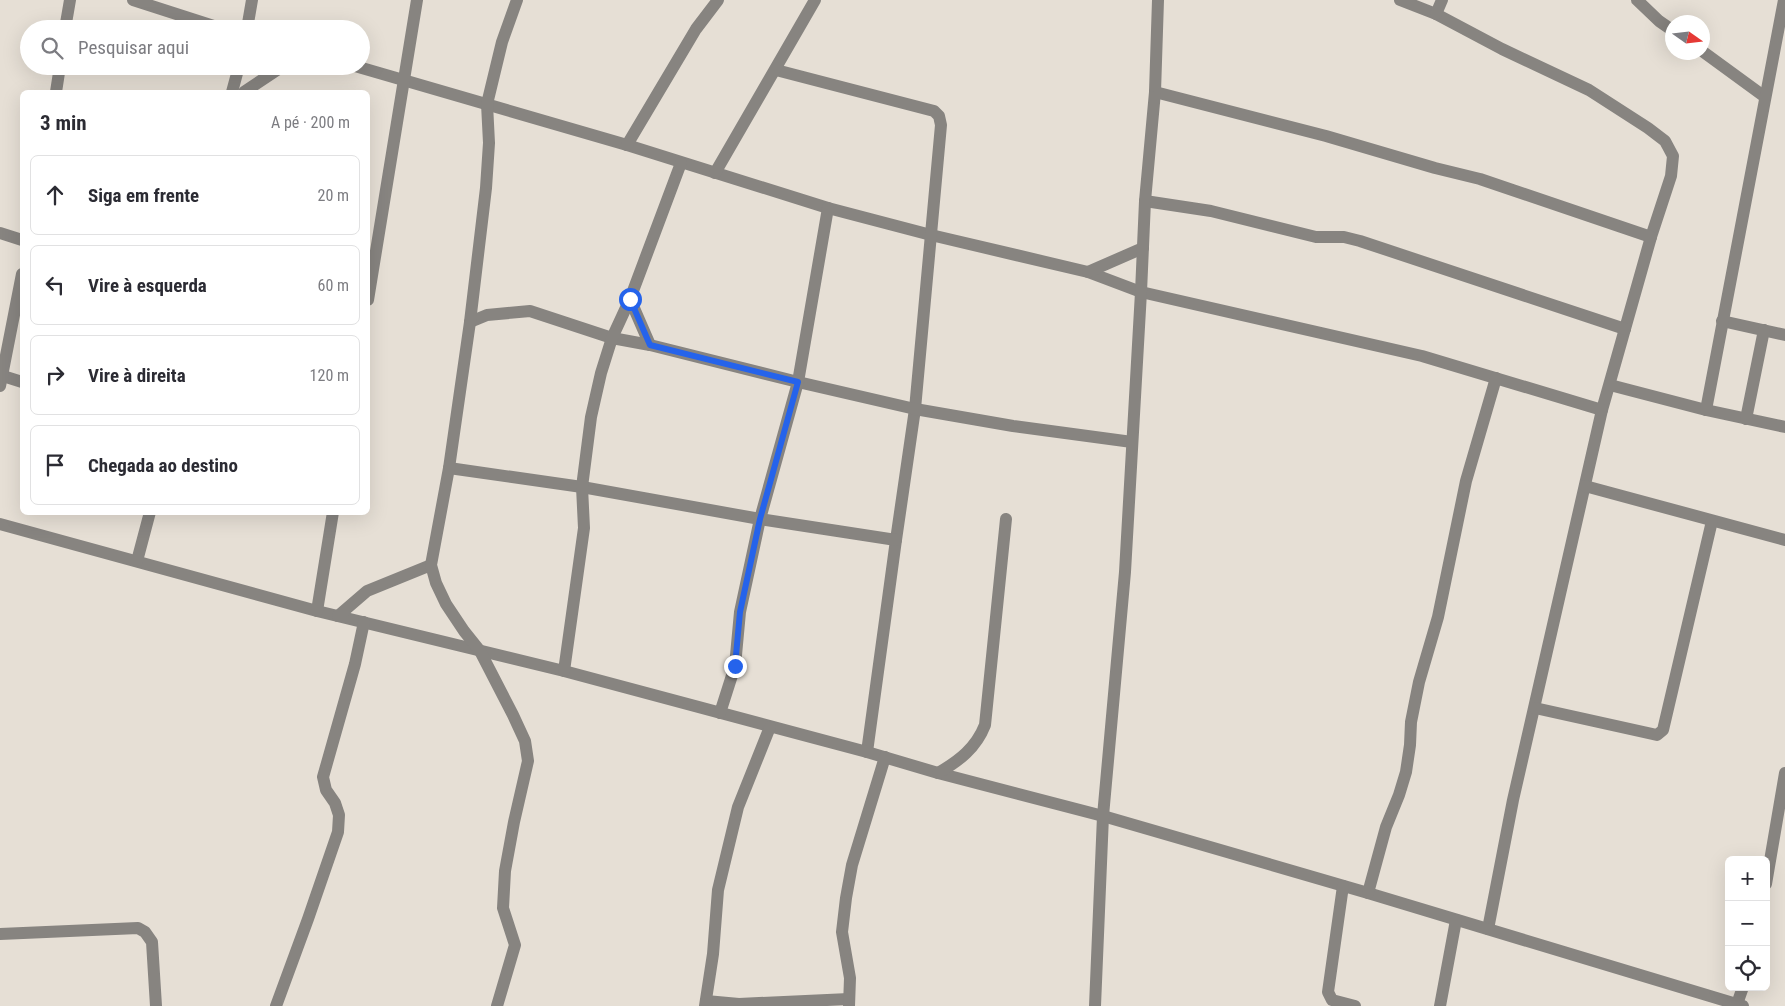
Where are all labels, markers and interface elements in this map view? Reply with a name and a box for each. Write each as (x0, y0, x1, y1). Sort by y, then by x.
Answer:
north arrow (1665, 15, 1710, 60)
search box (20, 20, 370, 75)
icon: search (38, 34, 66, 62)
text: Pesquisar aqui (78, 36, 189, 59)
text: 3 min (40, 111, 87, 135)
text: A pé · 200 m (271, 113, 350, 132)
icon: ahead (41, 181, 69, 209)
text: Siga em frente (88, 184, 199, 207)
text: 20 m (317, 186, 349, 205)
icon: left (41, 271, 69, 299)
text: Vire à esquerda (88, 274, 207, 297)
text: 60 m (317, 276, 349, 295)
route start (619, 288, 642, 311)
icon: right (41, 361, 69, 389)
text: Vire à direita (88, 364, 186, 387)
text: 120 m (310, 366, 349, 385)
icon: arrive (41, 451, 69, 479)
text: Chegada ao destino (88, 454, 238, 477)
route end (724, 655, 747, 678)
map controls (1725, 856, 1770, 991)
button: + (1725, 856, 1770, 901)
button: − (1725, 901, 1770, 946)
button: locate (1725, 946, 1770, 991)

